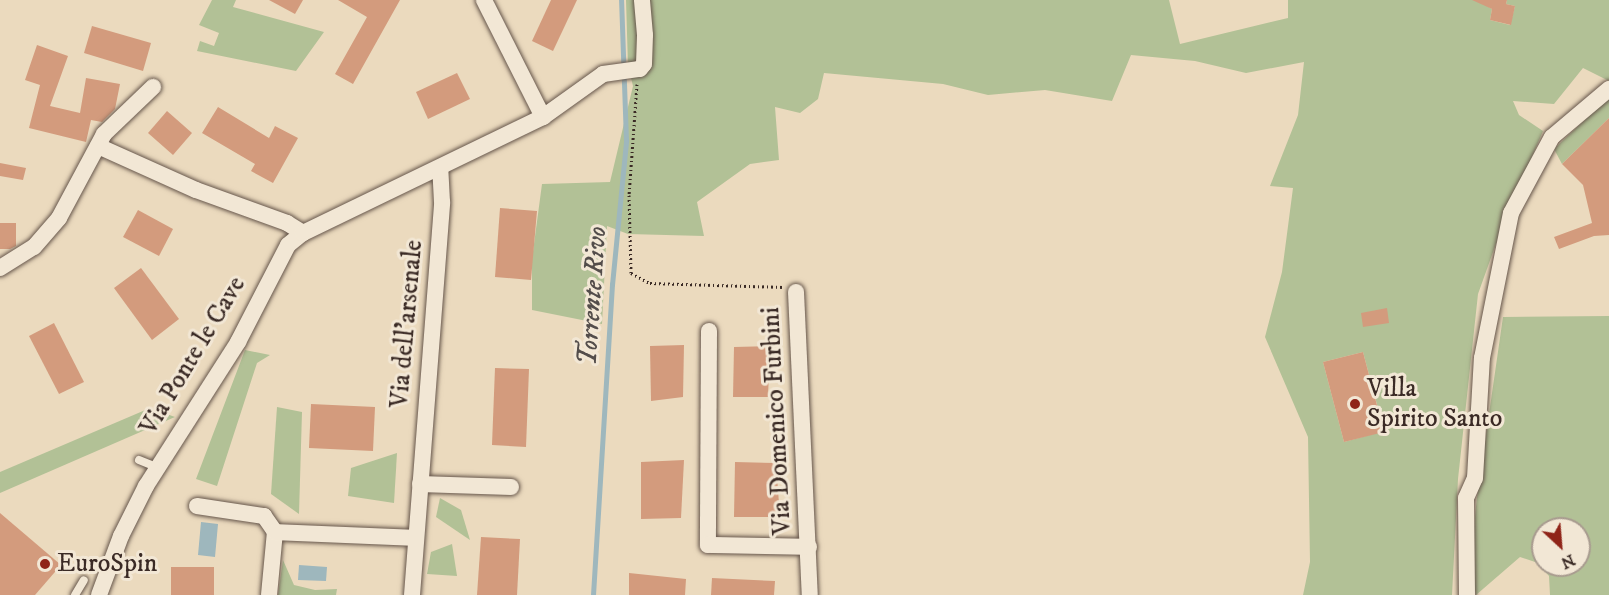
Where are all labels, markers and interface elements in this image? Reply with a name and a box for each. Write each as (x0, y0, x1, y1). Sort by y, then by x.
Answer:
water label: Torrente Rivo (572, 225, 614, 367)
street label: Via dell'arsenale (384, 239, 430, 409)
street label: Via Ponte le Cave (133, 271, 253, 441)
street label: Via Domenico Furbini (755, 306, 799, 536)
place label: Villa Spirito Santo (1367, 373, 1502, 434)
marker: Villa Spirito Santo (1348, 397, 1362, 411)
north arrow (1531, 517, 1591, 577)
place label: EuroSpin (57, 548, 157, 580)
text: N (1558, 550, 1578, 573)
marker: EuroSpin (38, 557, 52, 571)

